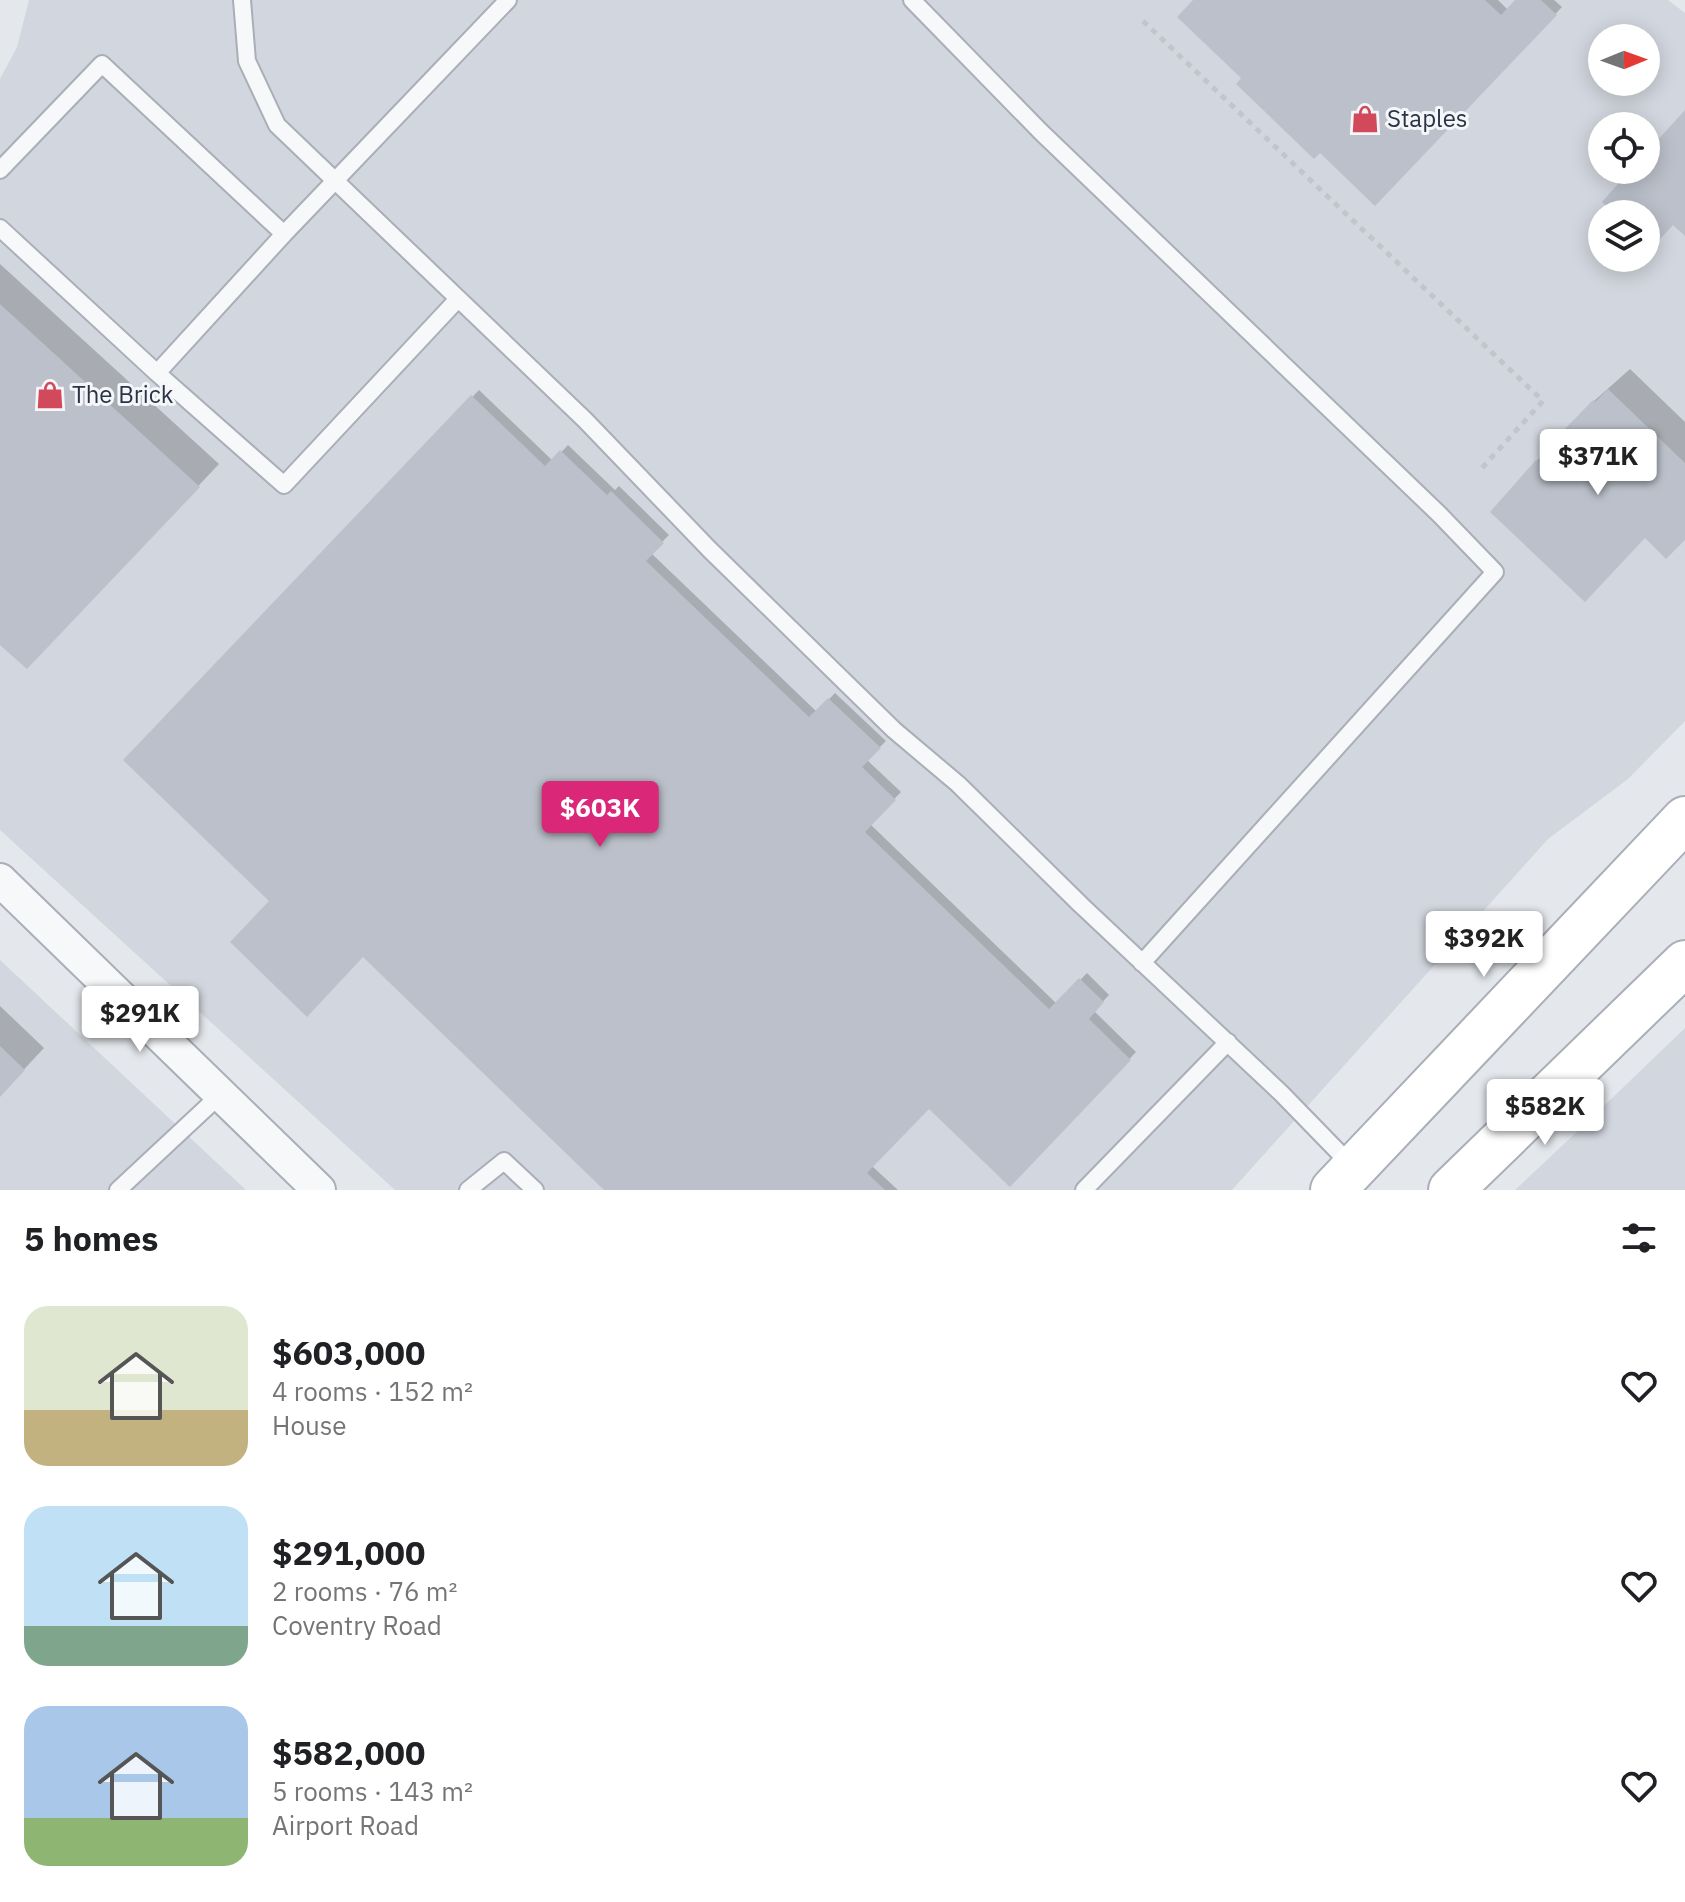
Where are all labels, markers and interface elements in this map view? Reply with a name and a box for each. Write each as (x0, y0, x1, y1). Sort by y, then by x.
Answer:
north arrow (1588, 24, 1660, 96)
map controls (1588, 24, 1660, 272)
place label: Staples (1387, 102, 1468, 134)
shop icon: Staples (1350, 104, 1380, 134)
button: locate (1588, 112, 1660, 184)
button: layers (1588, 200, 1660, 272)
place label: The Brick (72, 378, 174, 410)
shop icon: The Brick (35, 380, 65, 410)
pin: $371K (1542, 429, 1654, 497)
text: $371K (1558, 438, 1638, 472)
pin: $603K (544, 781, 656, 849)
text: $603K (560, 790, 640, 824)
pin: $392K (1428, 911, 1540, 979)
text: $392K (1444, 920, 1524, 954)
pin: $291K (84, 986, 196, 1054)
text: $291K (100, 995, 180, 1029)
pin: $582K (1489, 1079, 1601, 1147)
text: $582K (1505, 1088, 1585, 1122)
text: 5 homes (24, 1216, 159, 1260)
icon: filters (1617, 1216, 1661, 1260)
text: $603,000 (272, 1330, 425, 1374)
icon: home (88, 1338, 184, 1434)
icon: heart (1617, 1364, 1661, 1408)
text: 4 rooms · 152 m² (272, 1374, 473, 1408)
text: House (272, 1408, 347, 1442)
text: $291,000 (272, 1530, 425, 1574)
icon: home (88, 1538, 184, 1634)
icon: heart (1617, 1564, 1661, 1608)
text: 2 rooms · 76 m² (272, 1574, 457, 1608)
text: Coventry Road (272, 1608, 442, 1642)
text: $582,000 (272, 1730, 425, 1774)
icon: home (88, 1738, 184, 1834)
icon: heart (1617, 1764, 1661, 1808)
text: 5 rooms · 143 m² (272, 1774, 473, 1808)
text: Airport Road (272, 1808, 419, 1842)

